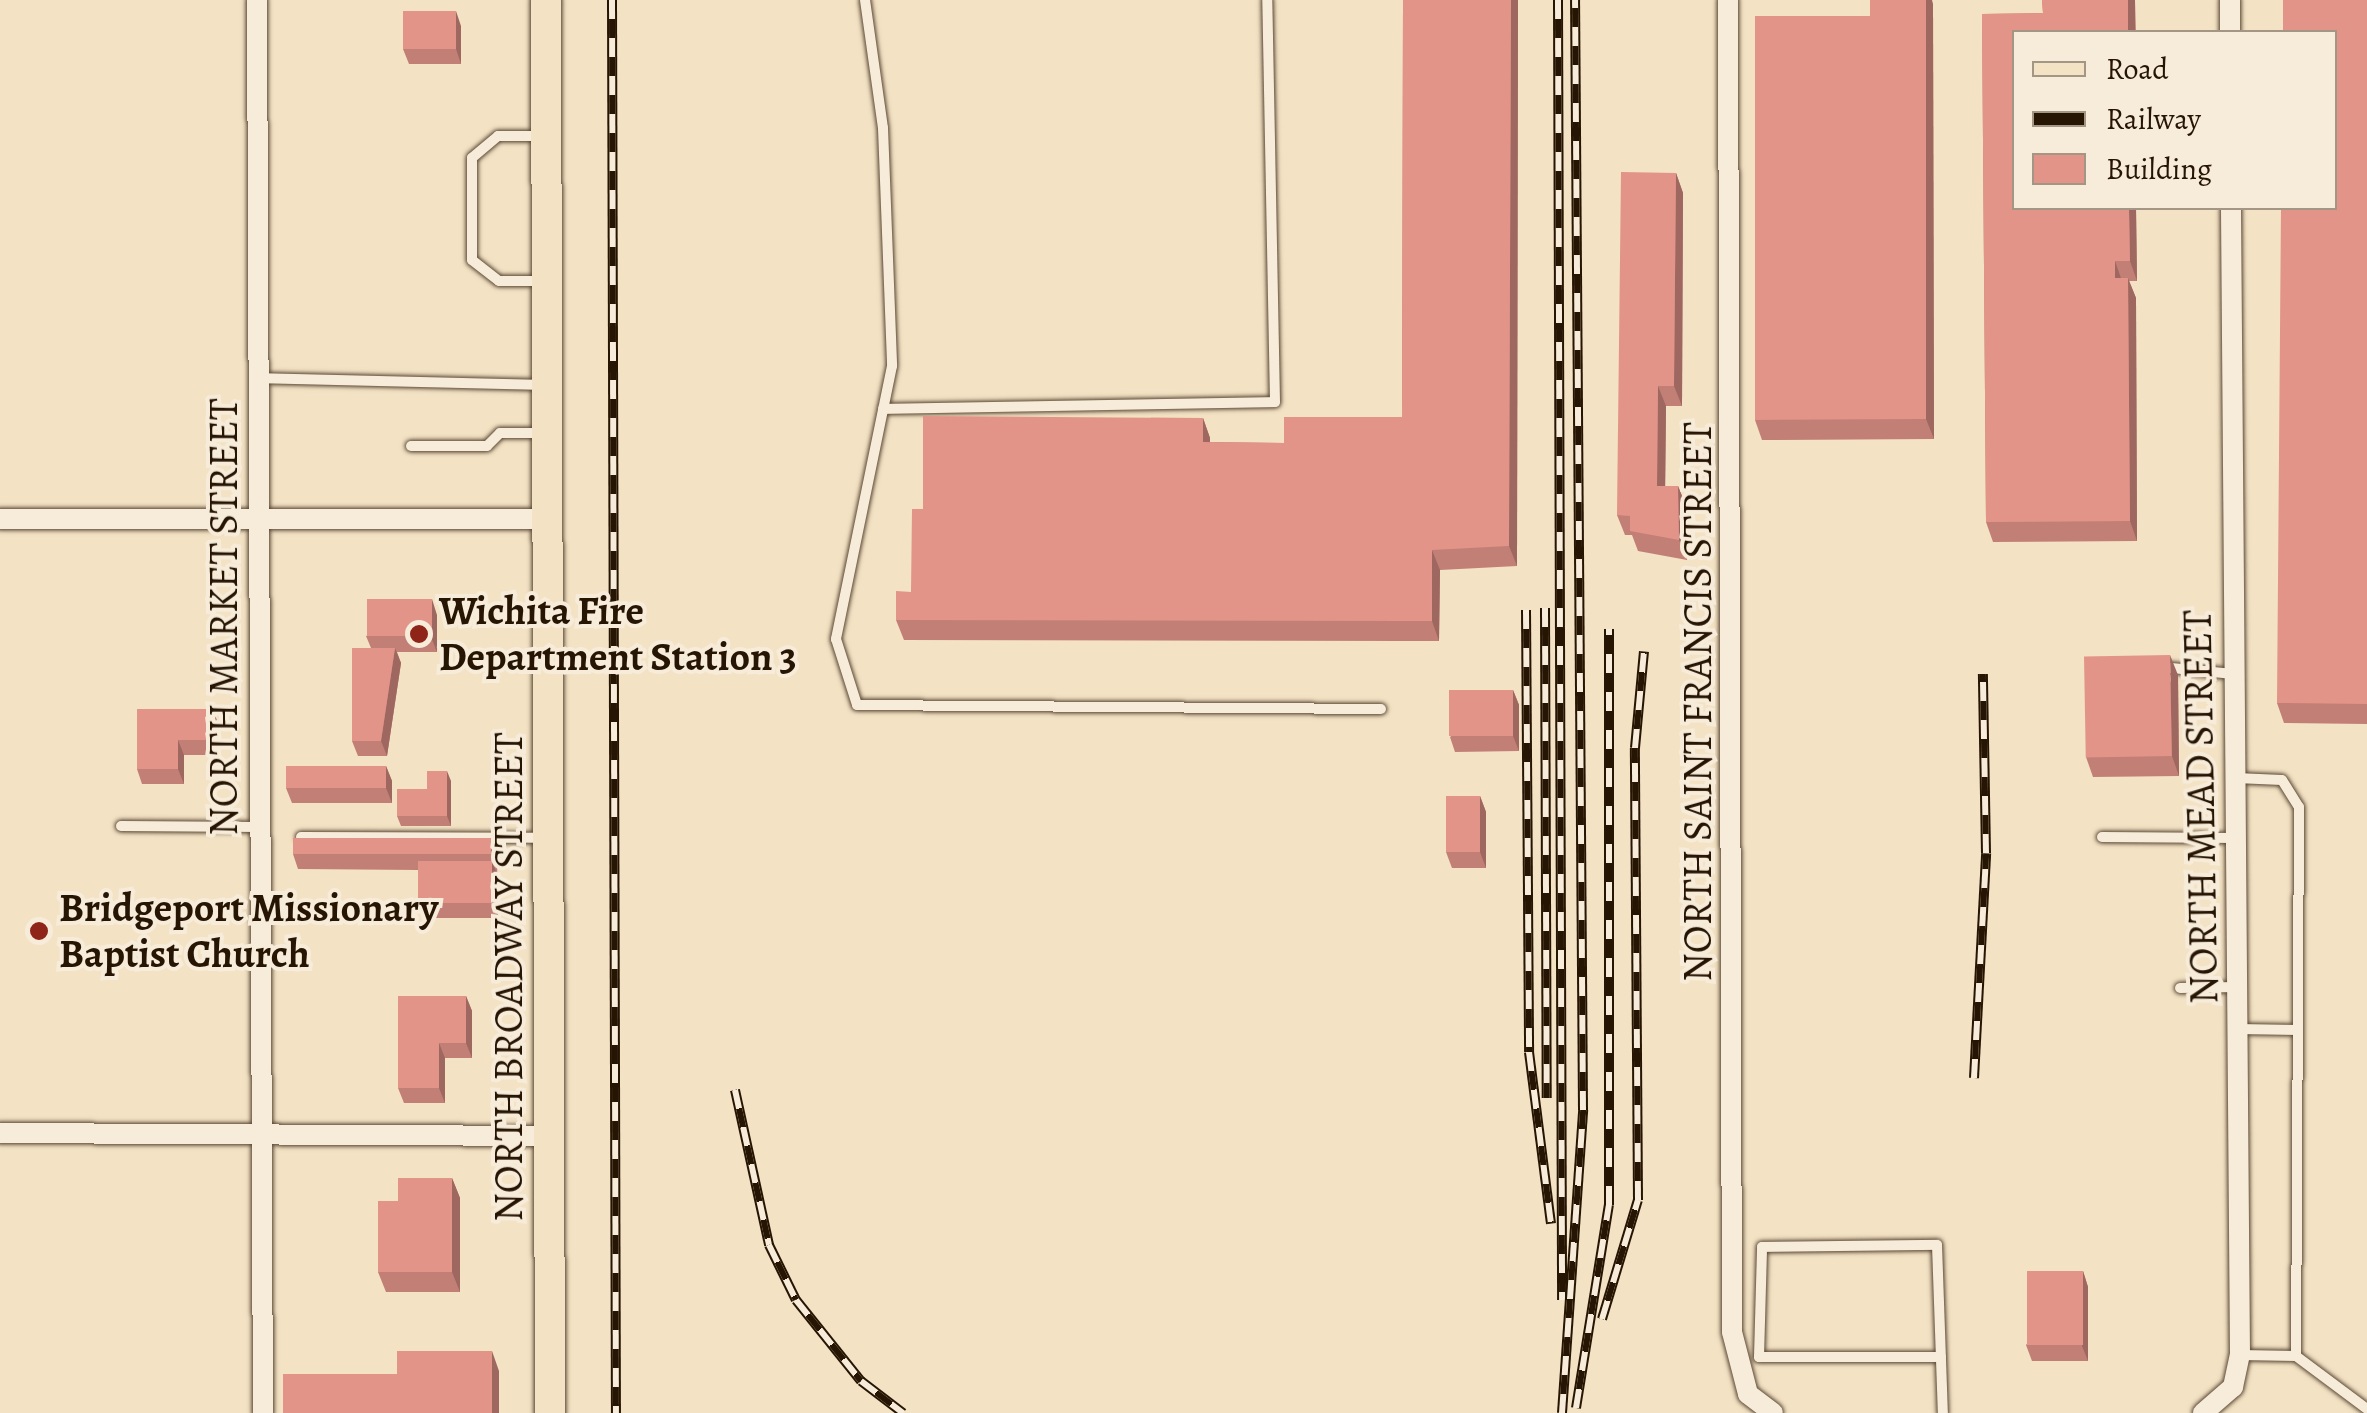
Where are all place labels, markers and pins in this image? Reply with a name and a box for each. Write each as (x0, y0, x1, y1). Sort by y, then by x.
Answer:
place label: Wichita Fire Department Station 3 (439, 587, 797, 681)
marker: Wichita Fire Department Station 3 (408, 623, 430, 645)
place label: Bridgeport Missionary Baptist Church (59, 884, 438, 978)
marker: Bridgeport Missionary Baptist Church (28, 920, 50, 942)

